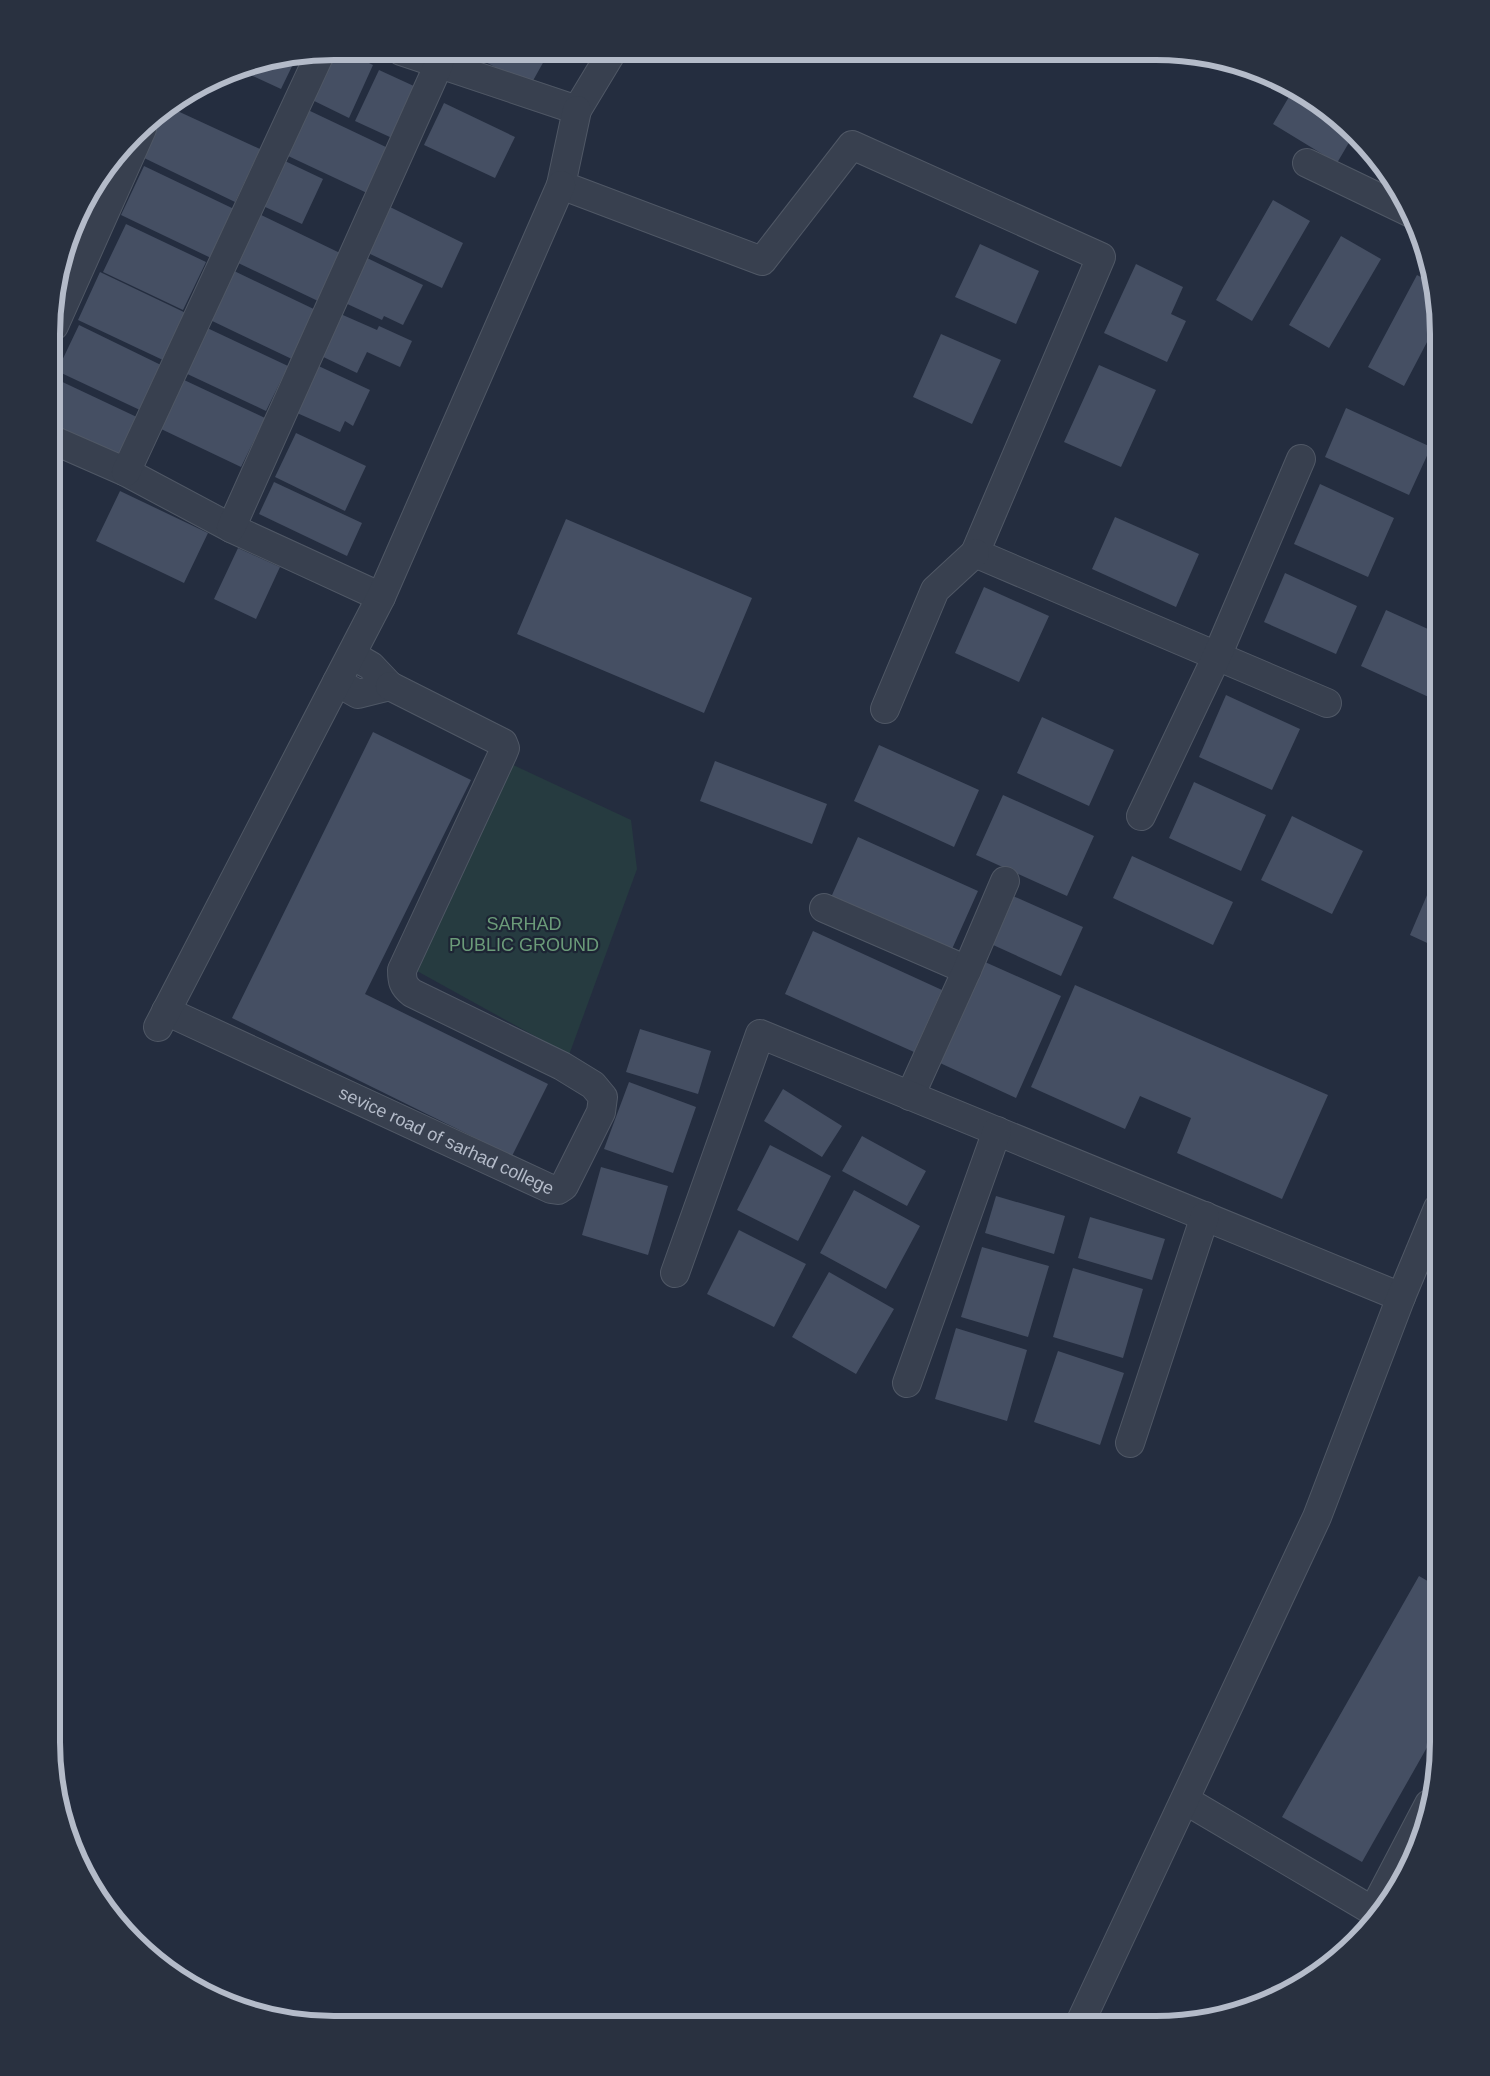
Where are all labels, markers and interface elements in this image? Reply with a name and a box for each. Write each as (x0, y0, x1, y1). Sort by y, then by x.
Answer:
park label: SARHAD PUBLIC GROUND (449, 914, 599, 955)
street label: sevice road of sarhad college (336, 1082, 557, 1199)

